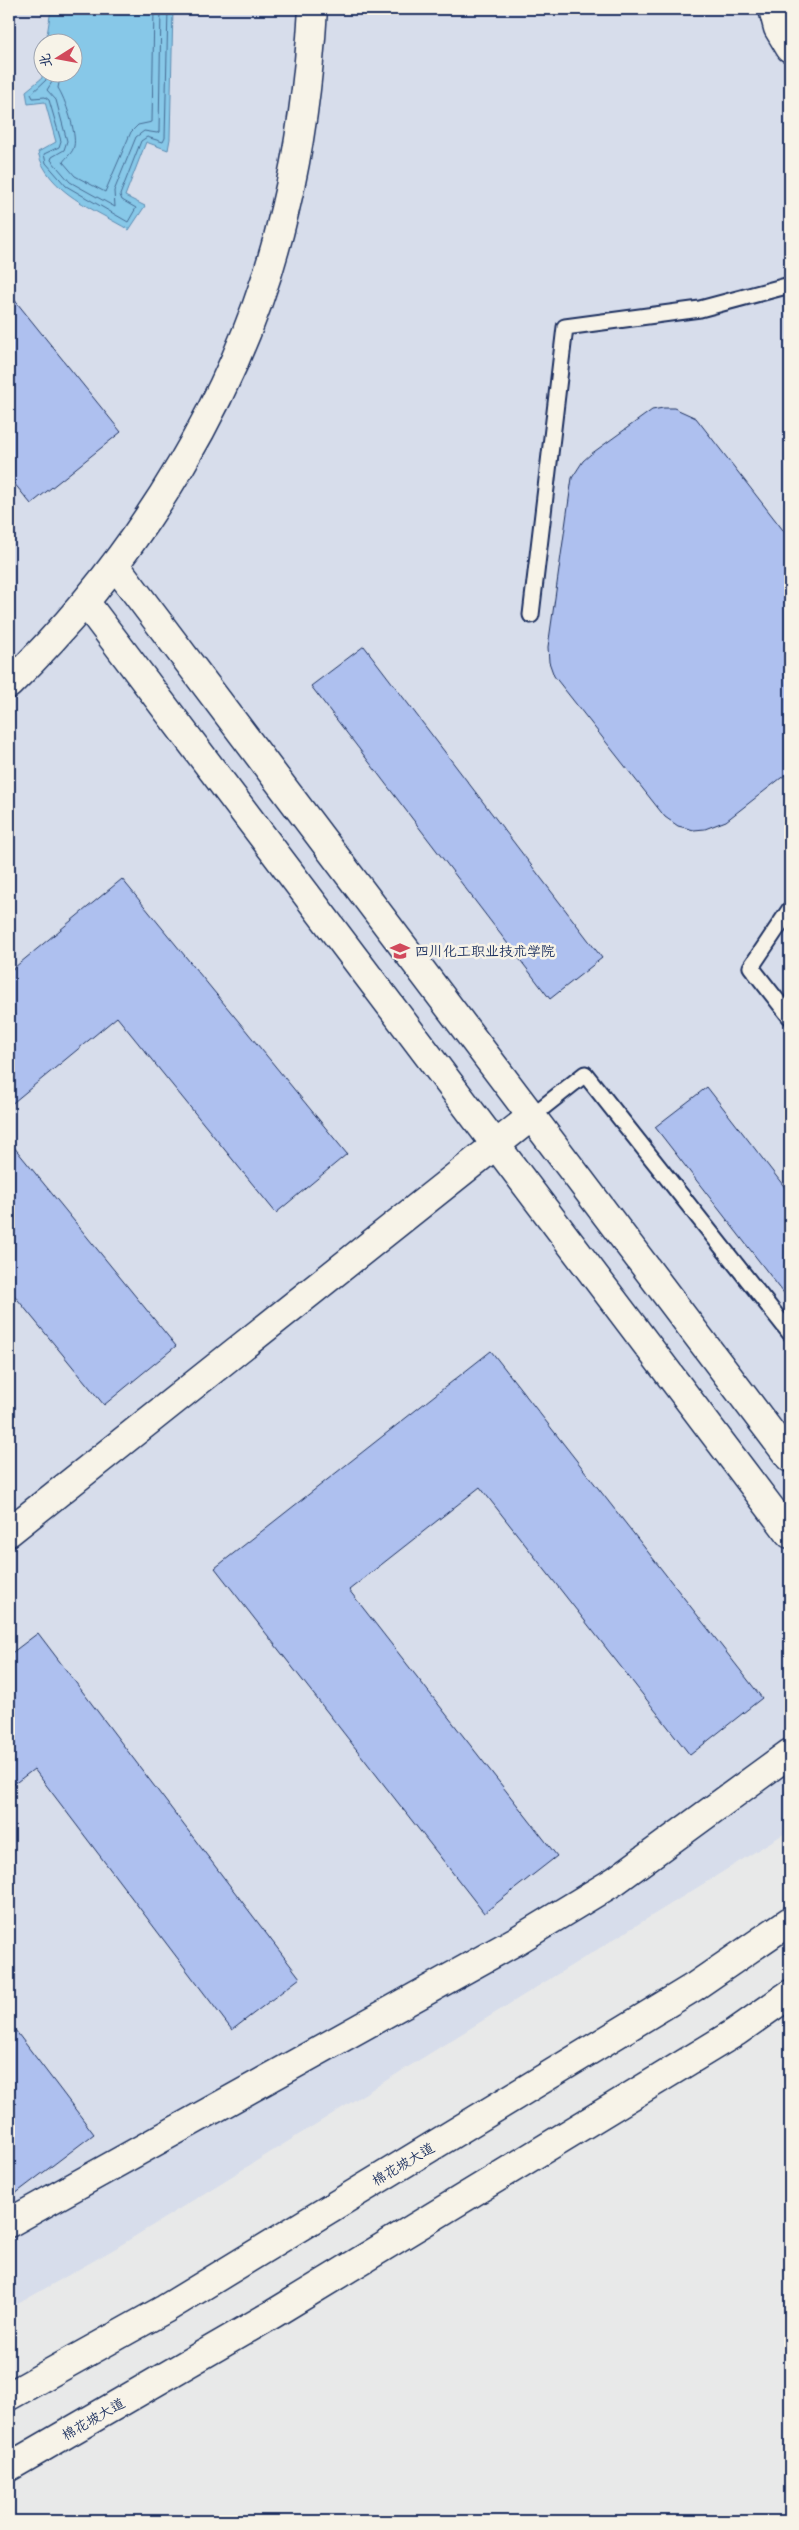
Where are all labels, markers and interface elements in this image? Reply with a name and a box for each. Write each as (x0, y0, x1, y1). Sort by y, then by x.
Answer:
north arrow (32, 32, 82, 82)
text: 北 (33, 52, 56, 69)
school or university icon: 四川化工职业技术学院 (389, 940, 411, 962)
place label: 四川化工职业技术学院 (415, 940, 555, 961)
street label: 棉花坡大道 (367, 2137, 438, 2191)
street label: 棉花坡大道 (57, 2392, 128, 2445)

